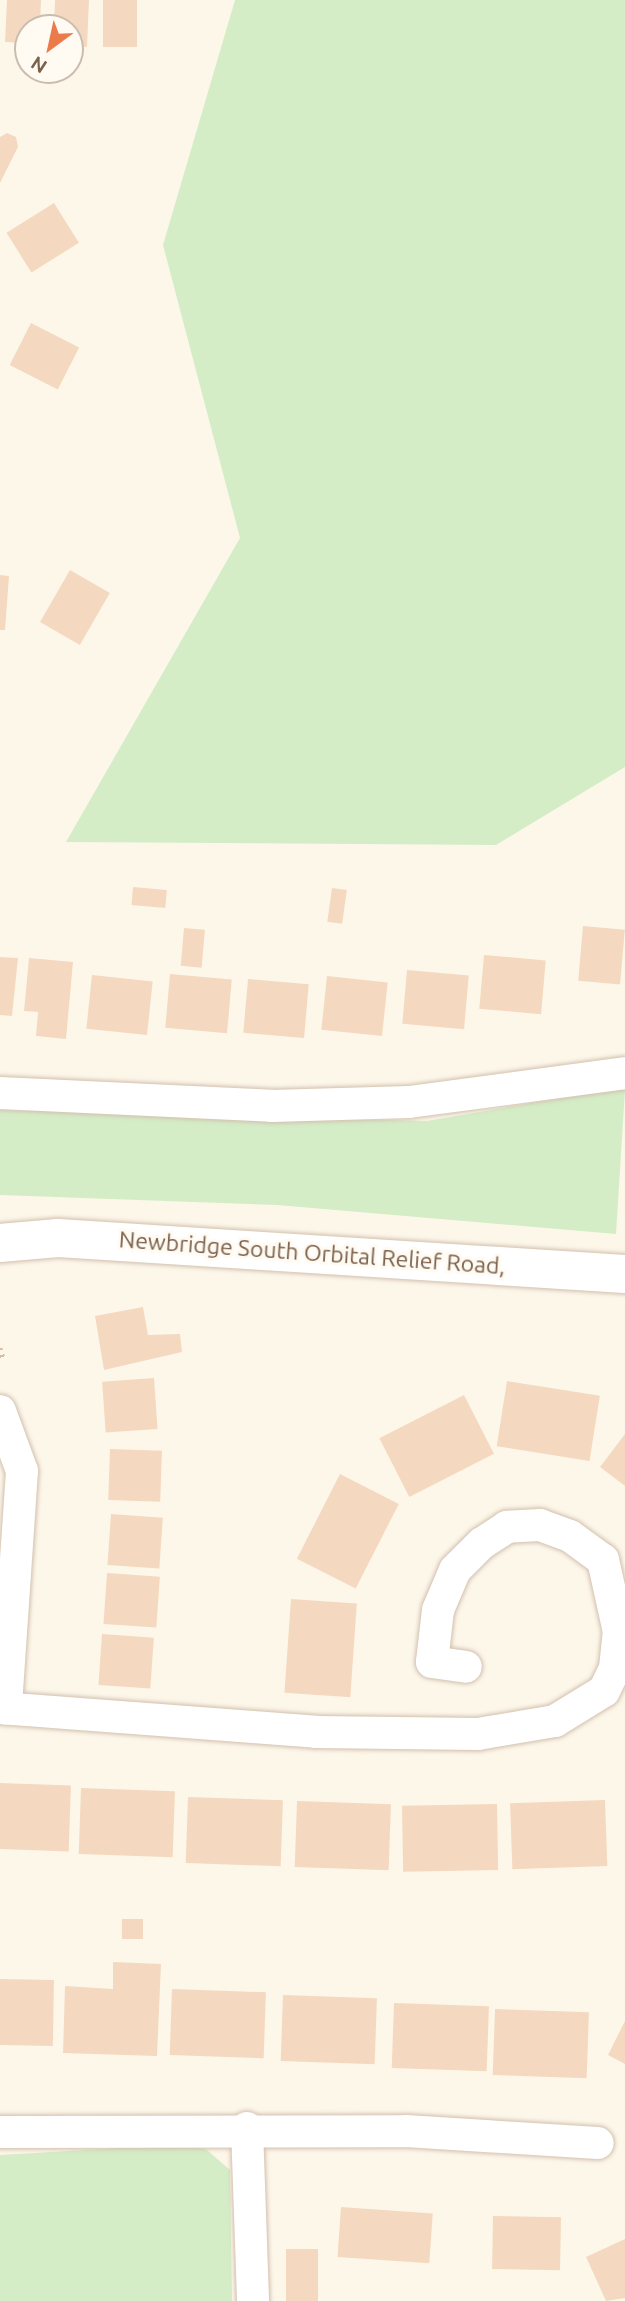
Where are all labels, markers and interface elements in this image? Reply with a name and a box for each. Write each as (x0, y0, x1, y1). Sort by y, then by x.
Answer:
north arrow (14, 14, 84, 84)
text: N (27, 52, 51, 78)
street label: Newbridge South Orbital Relief Road, (118, 1226, 506, 1280)

